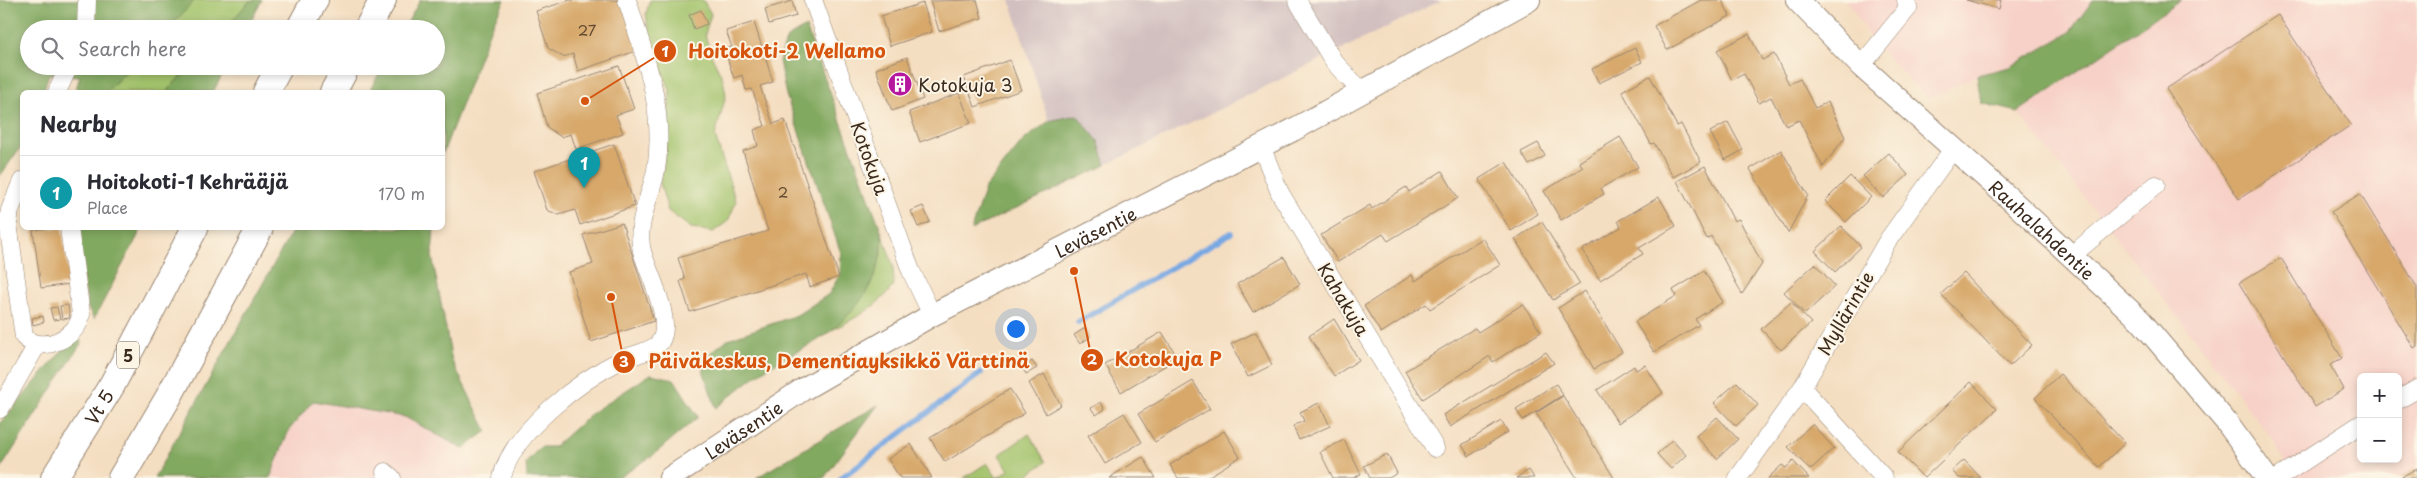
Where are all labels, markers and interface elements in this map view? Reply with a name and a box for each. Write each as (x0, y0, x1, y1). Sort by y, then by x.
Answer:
house number: 27 (578, 18, 597, 41)
search box (20, 20, 445, 75)
icon: search (38, 34, 66, 62)
text: Search here (78, 34, 187, 62)
callout: Hoitokoti-2 Wellamo (653, 34, 896, 68)
text: Hoitokoti-2 Wellamo (688, 36, 886, 64)
text: 1 (661, 39, 669, 62)
building icon: Kotokuja 3 (887, 71, 913, 97)
place label: Kotokuja 3 (918, 71, 1013, 98)
text: Nearby (40, 107, 117, 139)
street label: Kotokuja (844, 117, 896, 199)
pin: 1 (568, 147, 600, 188)
text: Hoitokoti-1 Kehrääjä (87, 167, 289, 195)
street label: Rauhalahdentie (1983, 173, 2101, 285)
house number: 2 (778, 180, 788, 203)
text: 1 (52, 181, 60, 205)
text: 170 m (379, 181, 425, 205)
text: Place (87, 195, 128, 219)
street label: Leväsentie (1050, 199, 1141, 264)
street label: Kahakuja (1312, 257, 1377, 341)
street label: Myllärintie (1810, 266, 1880, 360)
your location (1003, 316, 1029, 342)
road number: 5 (117, 342, 139, 368)
callout: Kotokuja P (1079, 343, 1231, 377)
text: Kotokuja P (1114, 344, 1222, 372)
callout: Päiväkeskus, Dementiayksikkö Värttinä (611, 345, 1041, 379)
text: Päiväkeskus, Dementiayksikkö Värttinä (648, 346, 1030, 374)
text: 2 (1087, 347, 1098, 370)
text: 3 (619, 349, 629, 372)
map controls (2357, 373, 2402, 463)
button: + (2357, 373, 2402, 418)
street label: Vt 5 (77, 384, 120, 430)
street label: Leväsentie (699, 393, 788, 465)
button: − (2357, 418, 2402, 463)

